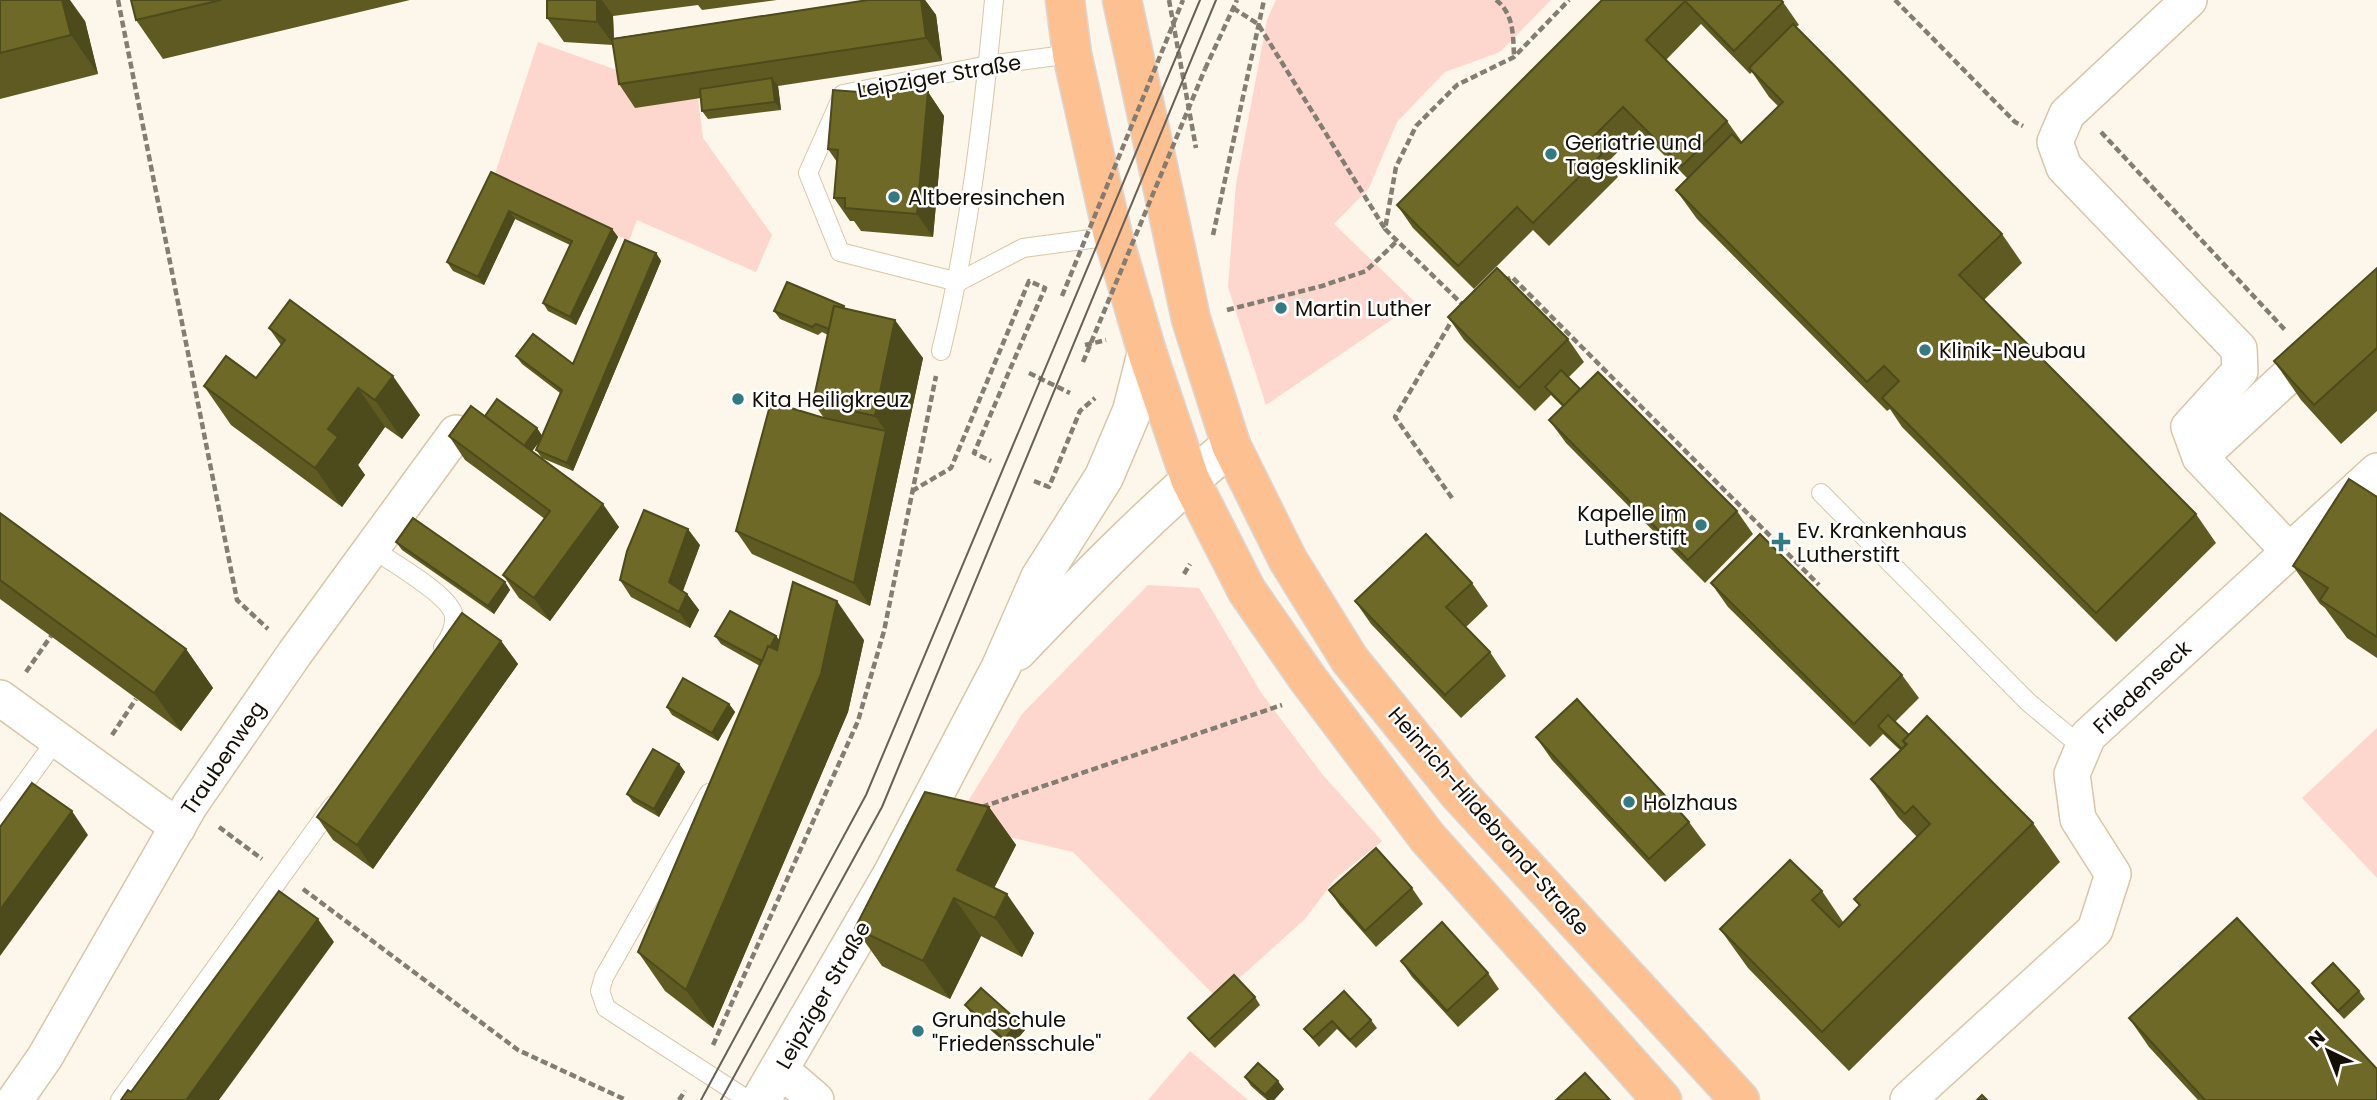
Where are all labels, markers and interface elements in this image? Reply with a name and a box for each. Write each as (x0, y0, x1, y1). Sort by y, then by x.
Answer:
street label: Leipziger Straße (855, 47, 1023, 105)
place label: Geriatrie und Tagesklinik (1565, 128, 1702, 181)
marker: Geriatrie und Tagesklinik (1543, 146, 1559, 162)
place label: Altberesinchen (908, 183, 1065, 212)
marker: Altberesinchen (886, 189, 902, 205)
place label: Martin Luther (1295, 294, 1432, 323)
marker: Martin Luther (1273, 300, 1289, 316)
place label: Klinik-Neubau (1939, 336, 2086, 365)
marker: Klinik-Neubau (1917, 342, 1933, 358)
place label: Kita Heiligkreuz (752, 385, 909, 414)
marker: Kita Heiligkreuz (730, 391, 746, 407)
place label: Kapelle im Lutherstift (1577, 499, 1687, 552)
place label: Ev. Krankenhaus Lutherstift (1797, 516, 1967, 569)
marker: Kapelle im Lutherstift (1693, 517, 1709, 533)
marker: Ev. Krankenhaus Lutherstift (1771, 532, 1791, 552)
street label: Friedenseck (2086, 634, 2198, 740)
street label: Traubenweg (174, 695, 272, 821)
street label: Heinrich-Hildebrand-Straße (1382, 701, 1596, 941)
place label: Holzhaus (1643, 788, 1738, 817)
marker: Holzhaus (1621, 794, 1637, 810)
street label: Leipziger Straße (769, 916, 877, 1074)
place label: Grundschule "Friedensschule" (932, 1005, 1101, 1058)
north arrow (2293, 1016, 2363, 1086)
marker: Grundschule "Friedensschule" (910, 1023, 926, 1039)
text: N (2302, 1024, 2331, 1054)

